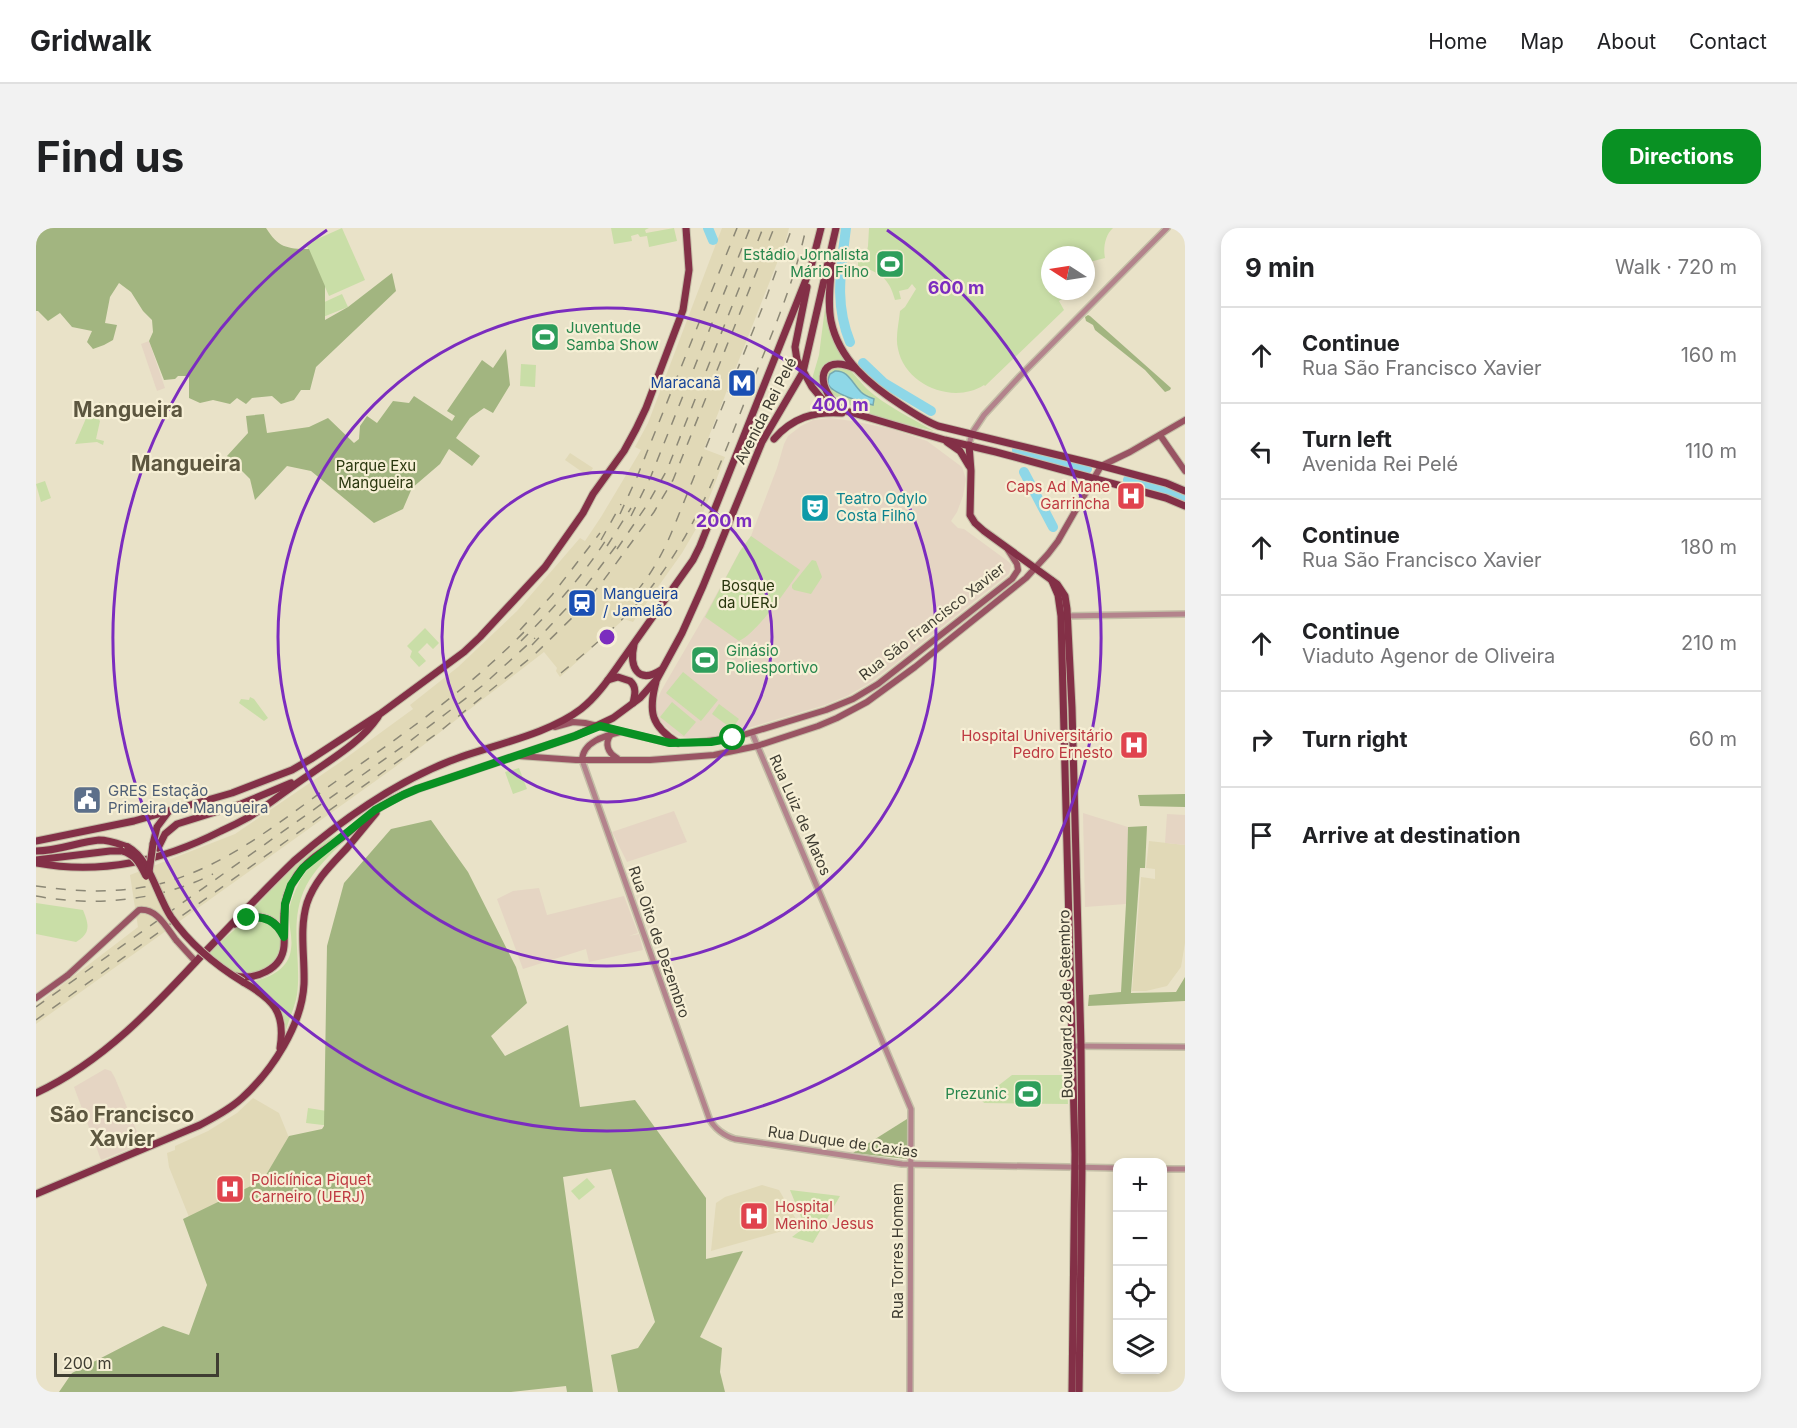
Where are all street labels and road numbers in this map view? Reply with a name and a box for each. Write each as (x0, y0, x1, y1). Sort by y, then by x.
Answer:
street label: Avenida Rei Pelé (730, 354, 801, 467)
street label: Rua São Francisco Xavier (855, 559, 1009, 684)
street label: Rua Luiz de Matos (765, 751, 836, 878)
street label: Rua Oito de Dezembro (625, 863, 694, 1020)
street label: Boulevard 28 de Setembro (1054, 909, 1077, 1099)
street label: Rua Duque de Caxias (767, 1122, 920, 1161)
street label: Rua Torres Homem (888, 1183, 907, 1319)

